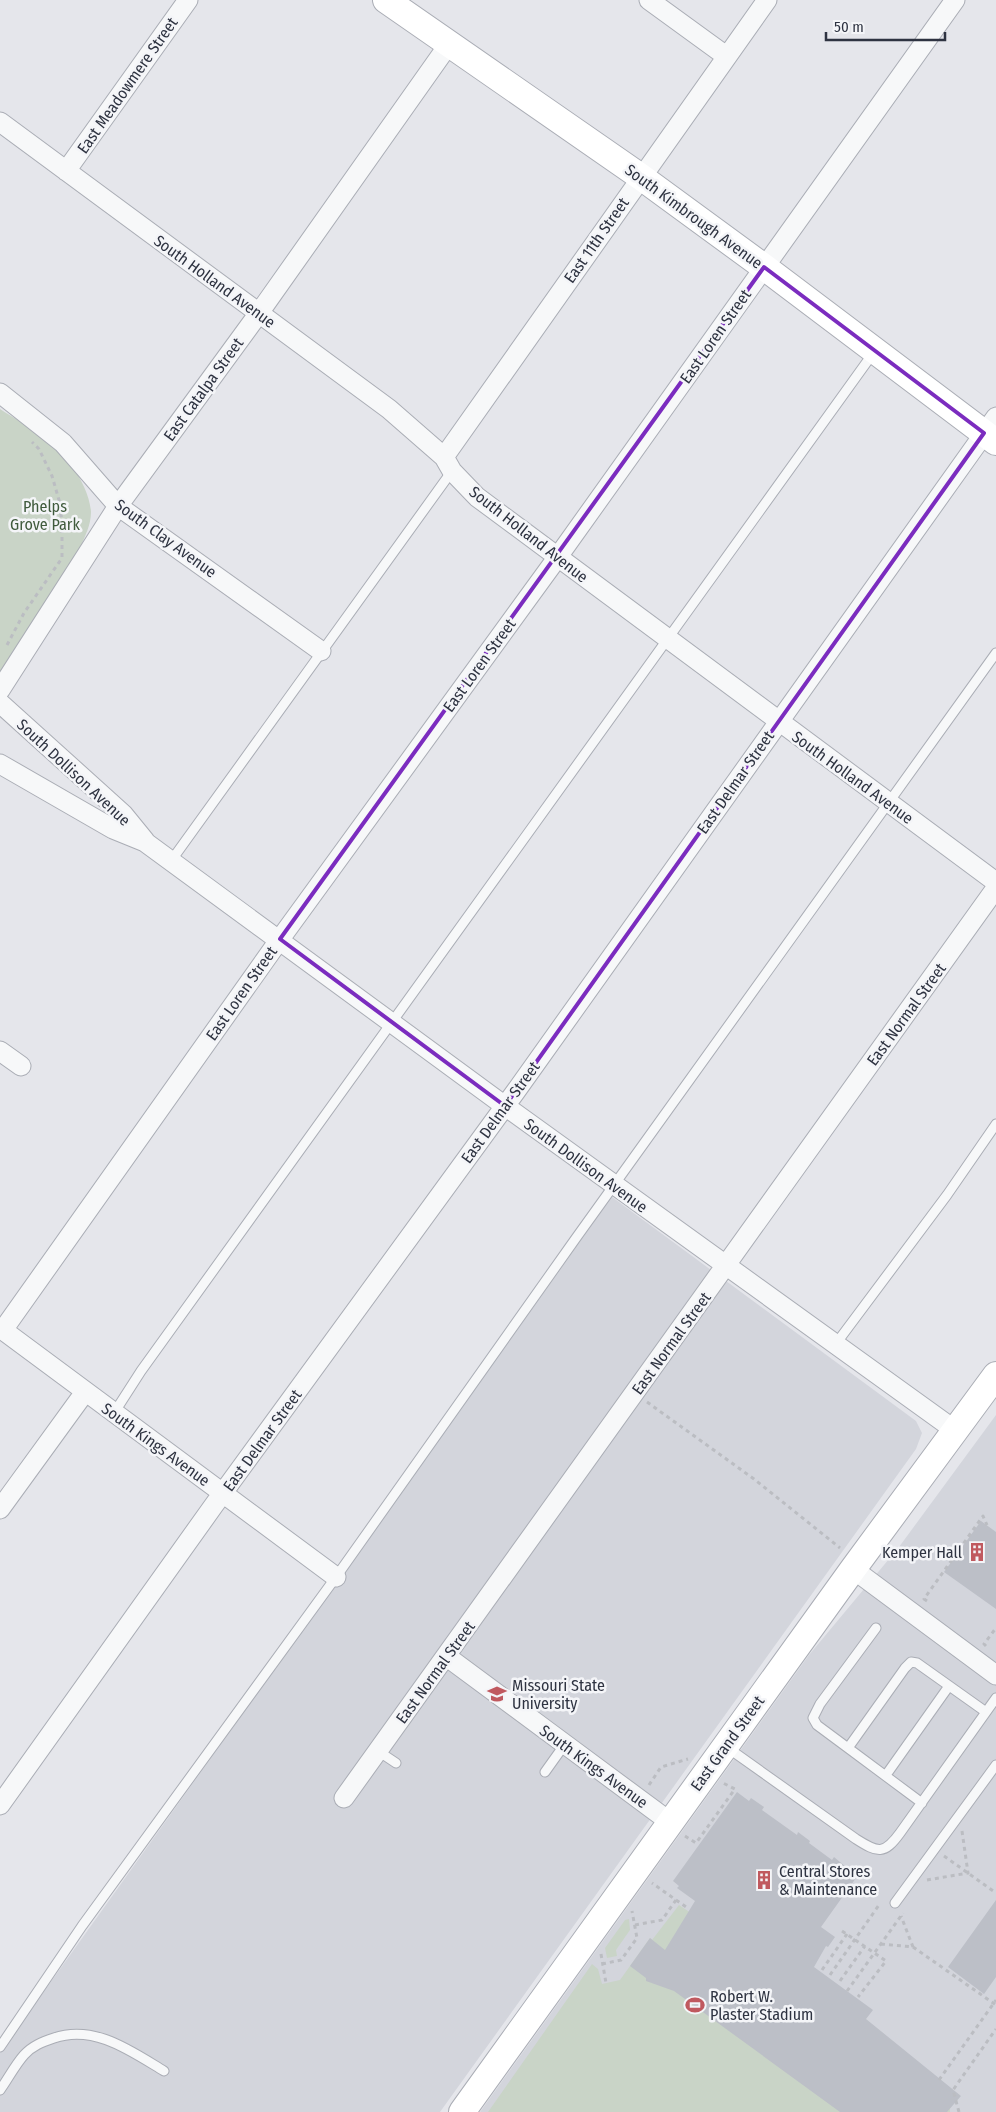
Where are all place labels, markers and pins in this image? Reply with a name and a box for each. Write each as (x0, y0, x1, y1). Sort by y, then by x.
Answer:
building icon: Kemper Hall (966, 1541, 988, 1563)
place label: Kemper Hall (882, 1543, 962, 1562)
place label: Missouri State University (512, 1676, 605, 1713)
school or university icon: Missouri State University (486, 1683, 508, 1705)
place label: Central Stores & Maintenance (779, 1862, 877, 1899)
building icon: Central Stores & Maintenance (753, 1869, 775, 1891)
place label: Robert W. Plaster Stadium (710, 1987, 813, 2024)
sports icon: Robert W. Plaster Stadium (684, 1994, 706, 2016)

